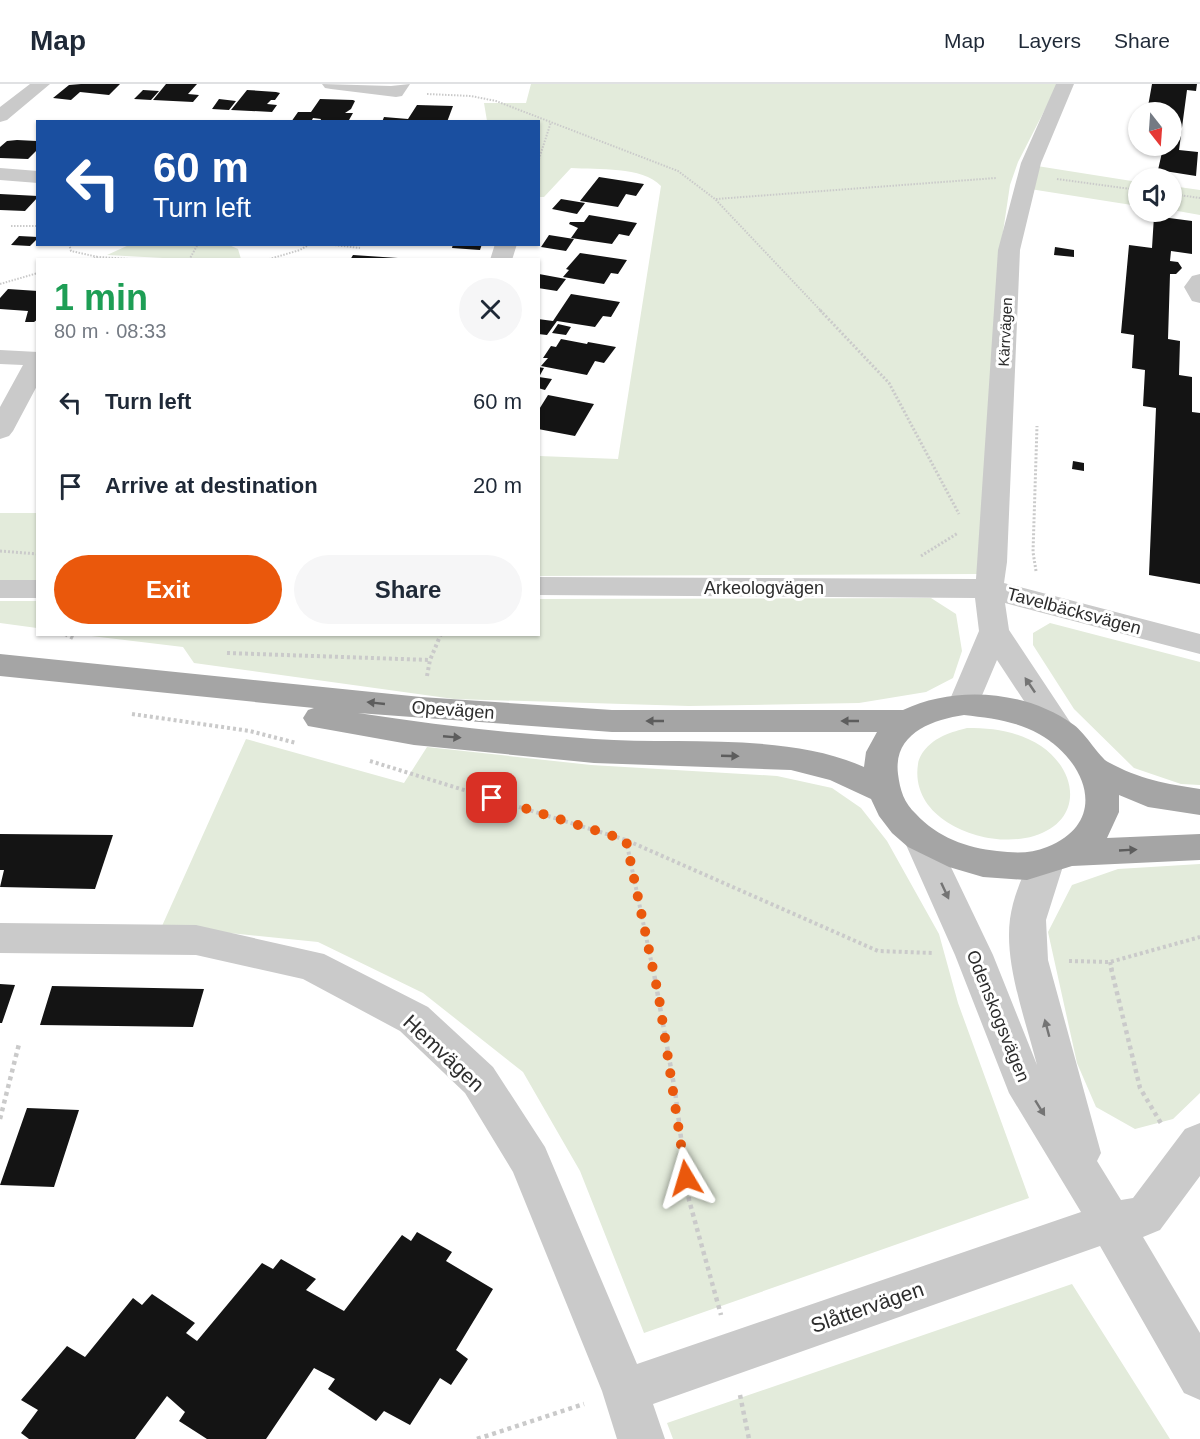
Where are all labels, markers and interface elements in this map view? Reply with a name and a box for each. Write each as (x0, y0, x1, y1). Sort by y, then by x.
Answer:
text: Map (30, 25, 86, 56)
text: Map (944, 29, 985, 52)
text: Layers (1018, 29, 1081, 52)
text: Share (1114, 29, 1170, 52)
north arrow (1128, 102, 1182, 156)
map controls (1128, 102, 1182, 222)
icon: left (54, 144, 132, 222)
text: 60 m (153, 144, 249, 191)
button: sound (1128, 168, 1182, 222)
text: Turn left (153, 193, 251, 223)
text: 1 min (54, 277, 148, 318)
button: close (459, 278, 522, 341)
street label: Kärrvägen (995, 297, 1015, 367)
text: 80 m · 08:33 (54, 320, 166, 342)
icon: left (54, 386, 87, 419)
text: Turn left (105, 389, 191, 414)
text: 60 m (473, 389, 522, 414)
icon: arrive (54, 470, 87, 503)
text: Arrive at destination (105, 473, 318, 498)
text: 20 m (473, 473, 522, 498)
button: Exit (54, 555, 282, 624)
button: Share (294, 555, 522, 624)
street label: Arkeologvägen (704, 578, 824, 598)
street label: Tavelbäcksvägen (1005, 583, 1143, 639)
one-way arrow (1025, 677, 1036, 693)
street label: Opevägen (411, 697, 495, 723)
one-way arrow (367, 698, 386, 708)
one-way arrow (645, 716, 664, 726)
one-way arrow (840, 716, 859, 726)
one-way arrow (442, 732, 461, 742)
one-way arrow (721, 751, 740, 760)
pin (466, 772, 517, 823)
icon: arrive (475, 781, 508, 814)
one-way arrow (1118, 846, 1137, 855)
one-way arrow (941, 883, 950, 900)
street label: Odenskogsvägen (962, 947, 1034, 1085)
street label: Hemvägen (399, 1010, 489, 1096)
one-way arrow (1042, 1019, 1051, 1037)
one-way arrow (1035, 1100, 1046, 1116)
position arrow (654, 1146, 718, 1210)
street label: Slåttervägen (808, 1277, 926, 1337)

